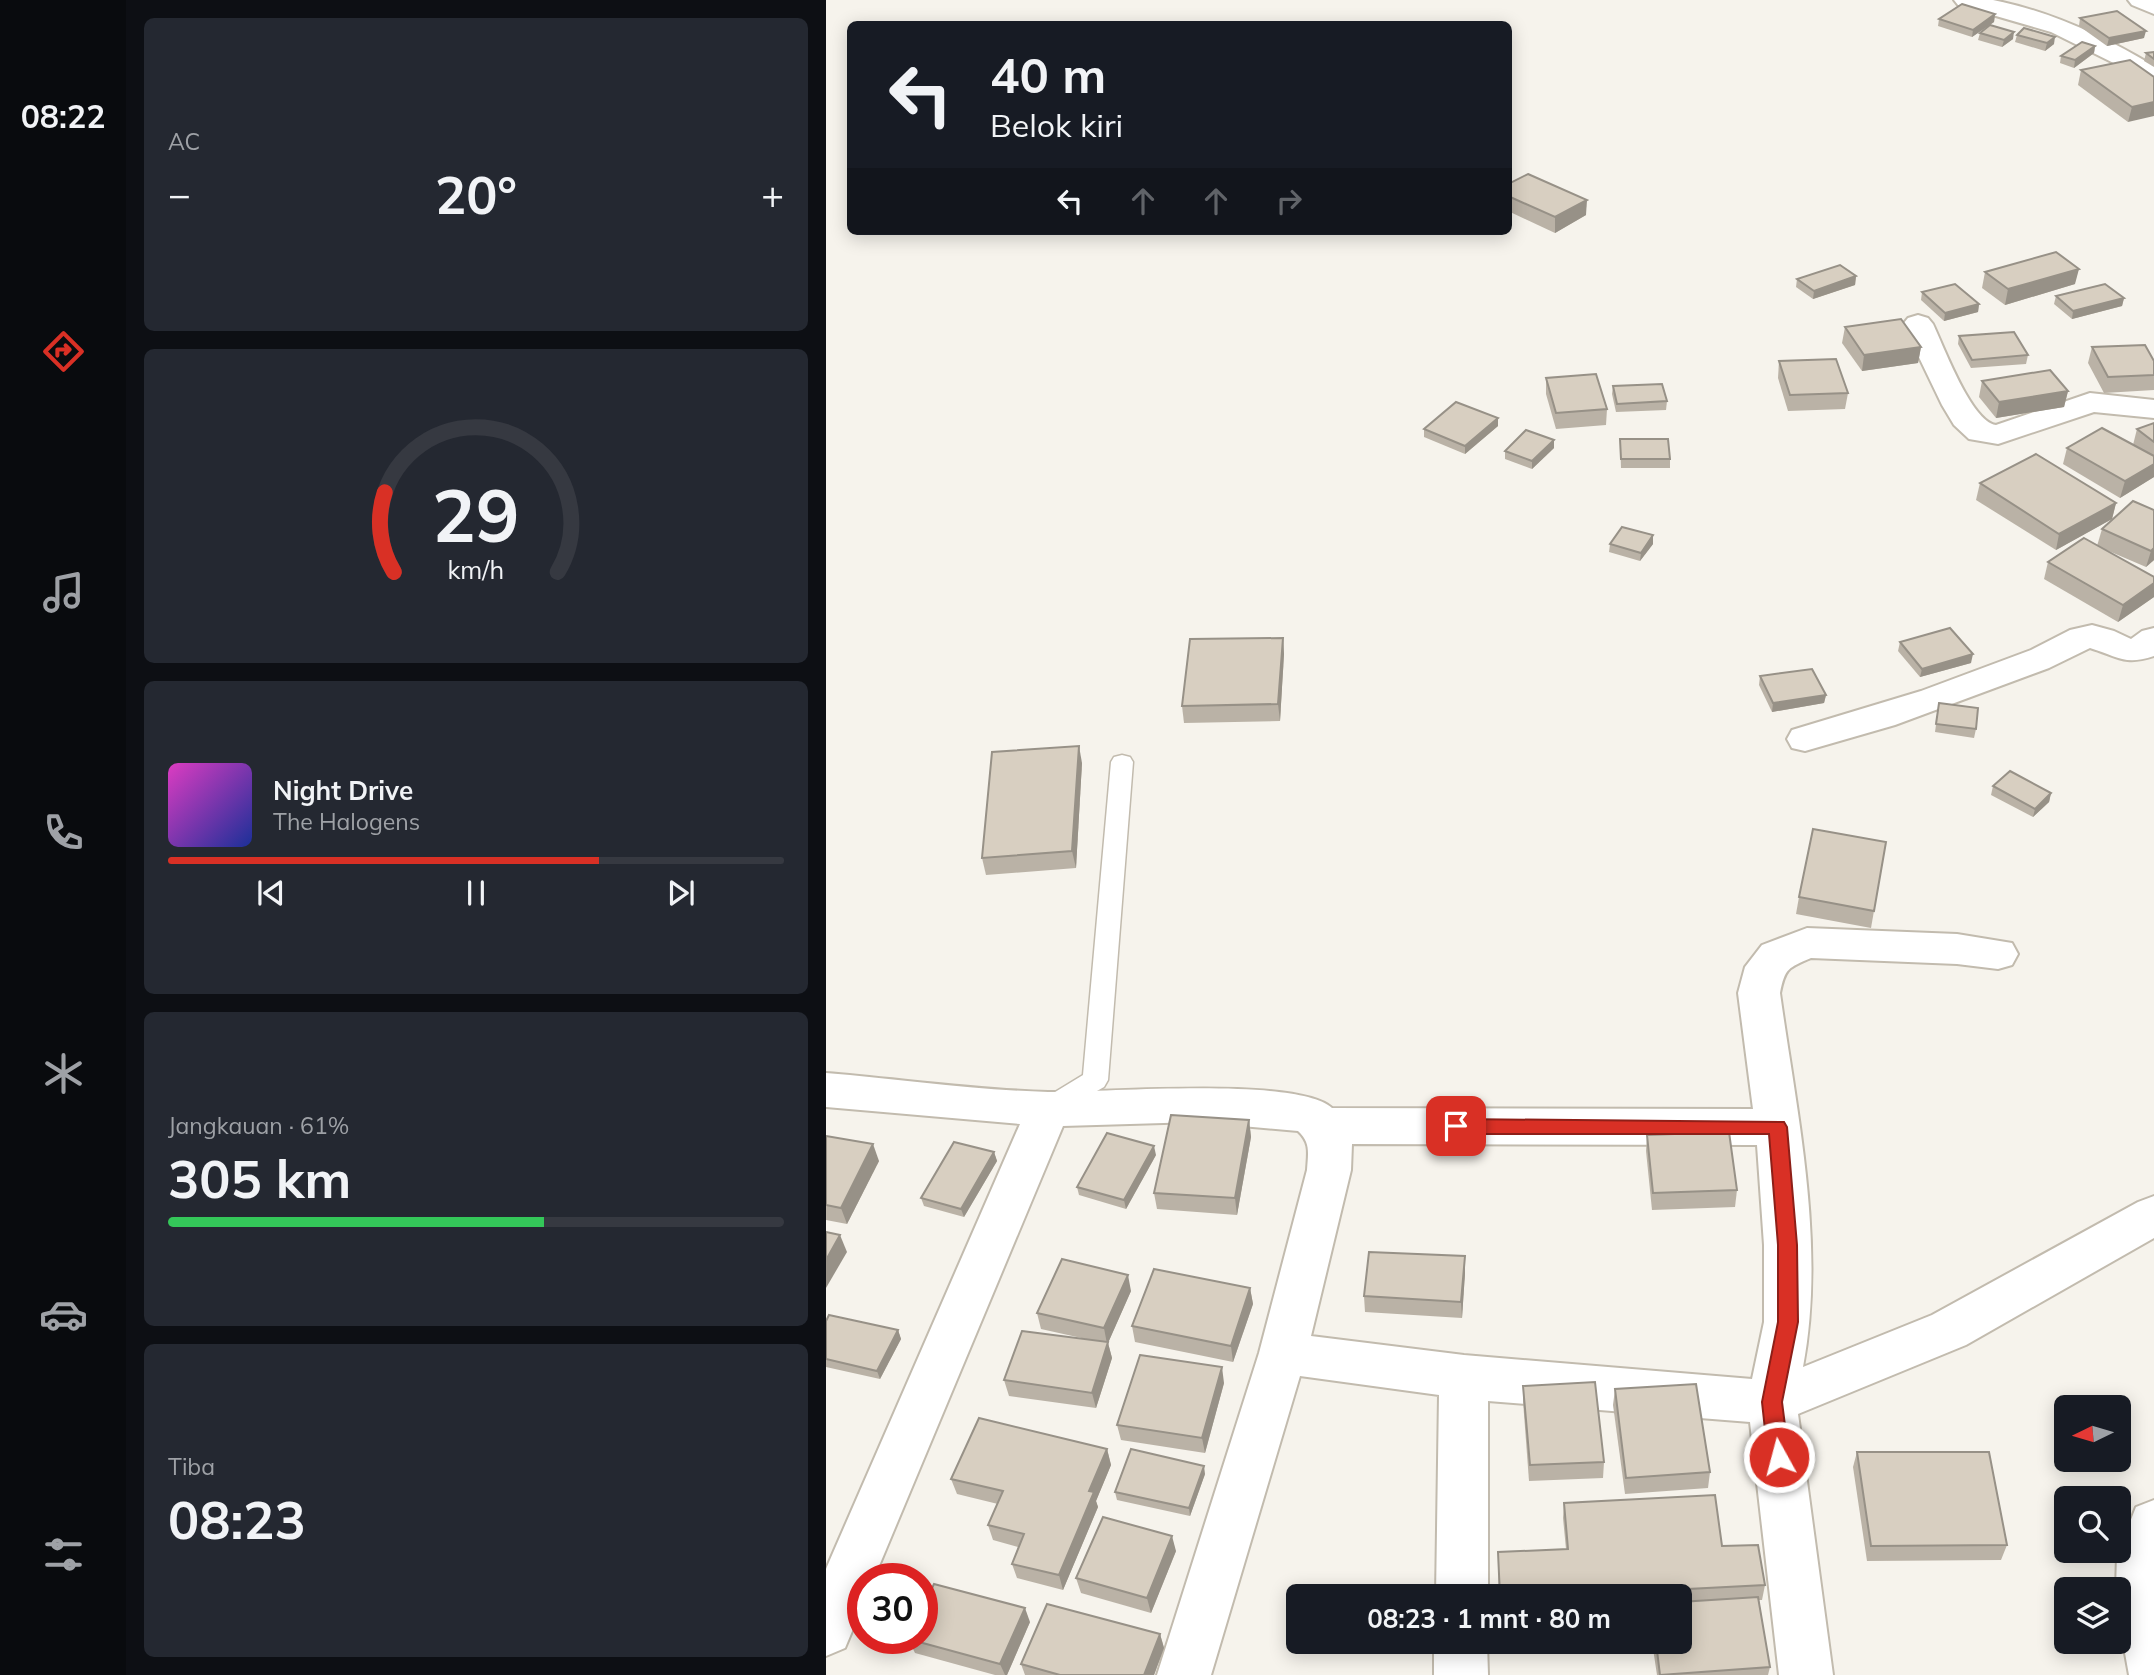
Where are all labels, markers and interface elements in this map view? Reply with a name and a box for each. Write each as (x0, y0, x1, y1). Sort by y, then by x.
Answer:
text: 40 m (990, 44, 1106, 105)
icon: left (875, 49, 966, 140)
text: 08:22 (21, 96, 105, 136)
text: Belok kiri (990, 105, 1123, 145)
text: AC (168, 127, 200, 156)
text: 20° (435, 162, 517, 227)
text: − (168, 170, 191, 218)
text: + (761, 170, 784, 218)
icon: left (1051, 182, 1089, 220)
icon: ahead (1124, 182, 1162, 220)
icon: ahead (1197, 182, 1235, 220)
icon: right (1270, 182, 1308, 220)
icon: directions (39, 327, 88, 376)
text: 29 (432, 470, 520, 561)
text: km/h (448, 554, 504, 585)
icon: music (39, 568, 88, 617)
text: Night Drive (273, 774, 413, 807)
text: The Halogens (273, 807, 420, 836)
icon: phone (39, 808, 88, 857)
icon: previous (252, 874, 290, 912)
icon: pause (457, 874, 495, 912)
icon: next (662, 874, 700, 912)
icon: climate (39, 1049, 88, 1098)
pin (1426, 1096, 1486, 1156)
icon: arrive (1437, 1107, 1475, 1145)
text: Jangkauan · 61% (168, 1111, 349, 1140)
text: 305 km (168, 1146, 351, 1211)
icon: car (39, 1290, 88, 1339)
north arrow (2054, 1395, 2132, 1472)
map controls (2054, 1395, 2131, 1654)
position arrow (1742, 1420, 1816, 1494)
text: Tiba (168, 1452, 215, 1481)
button: search (2054, 1486, 2131, 1563)
text: 08:23 (168, 1487, 306, 1552)
icon: filters (39, 1530, 88, 1579)
speed limit sign: 30 (847, 1563, 938, 1654)
button: layers (2054, 1577, 2131, 1654)
text: 08:23 · 1 mnt · 80 m (1367, 1602, 1611, 1635)

